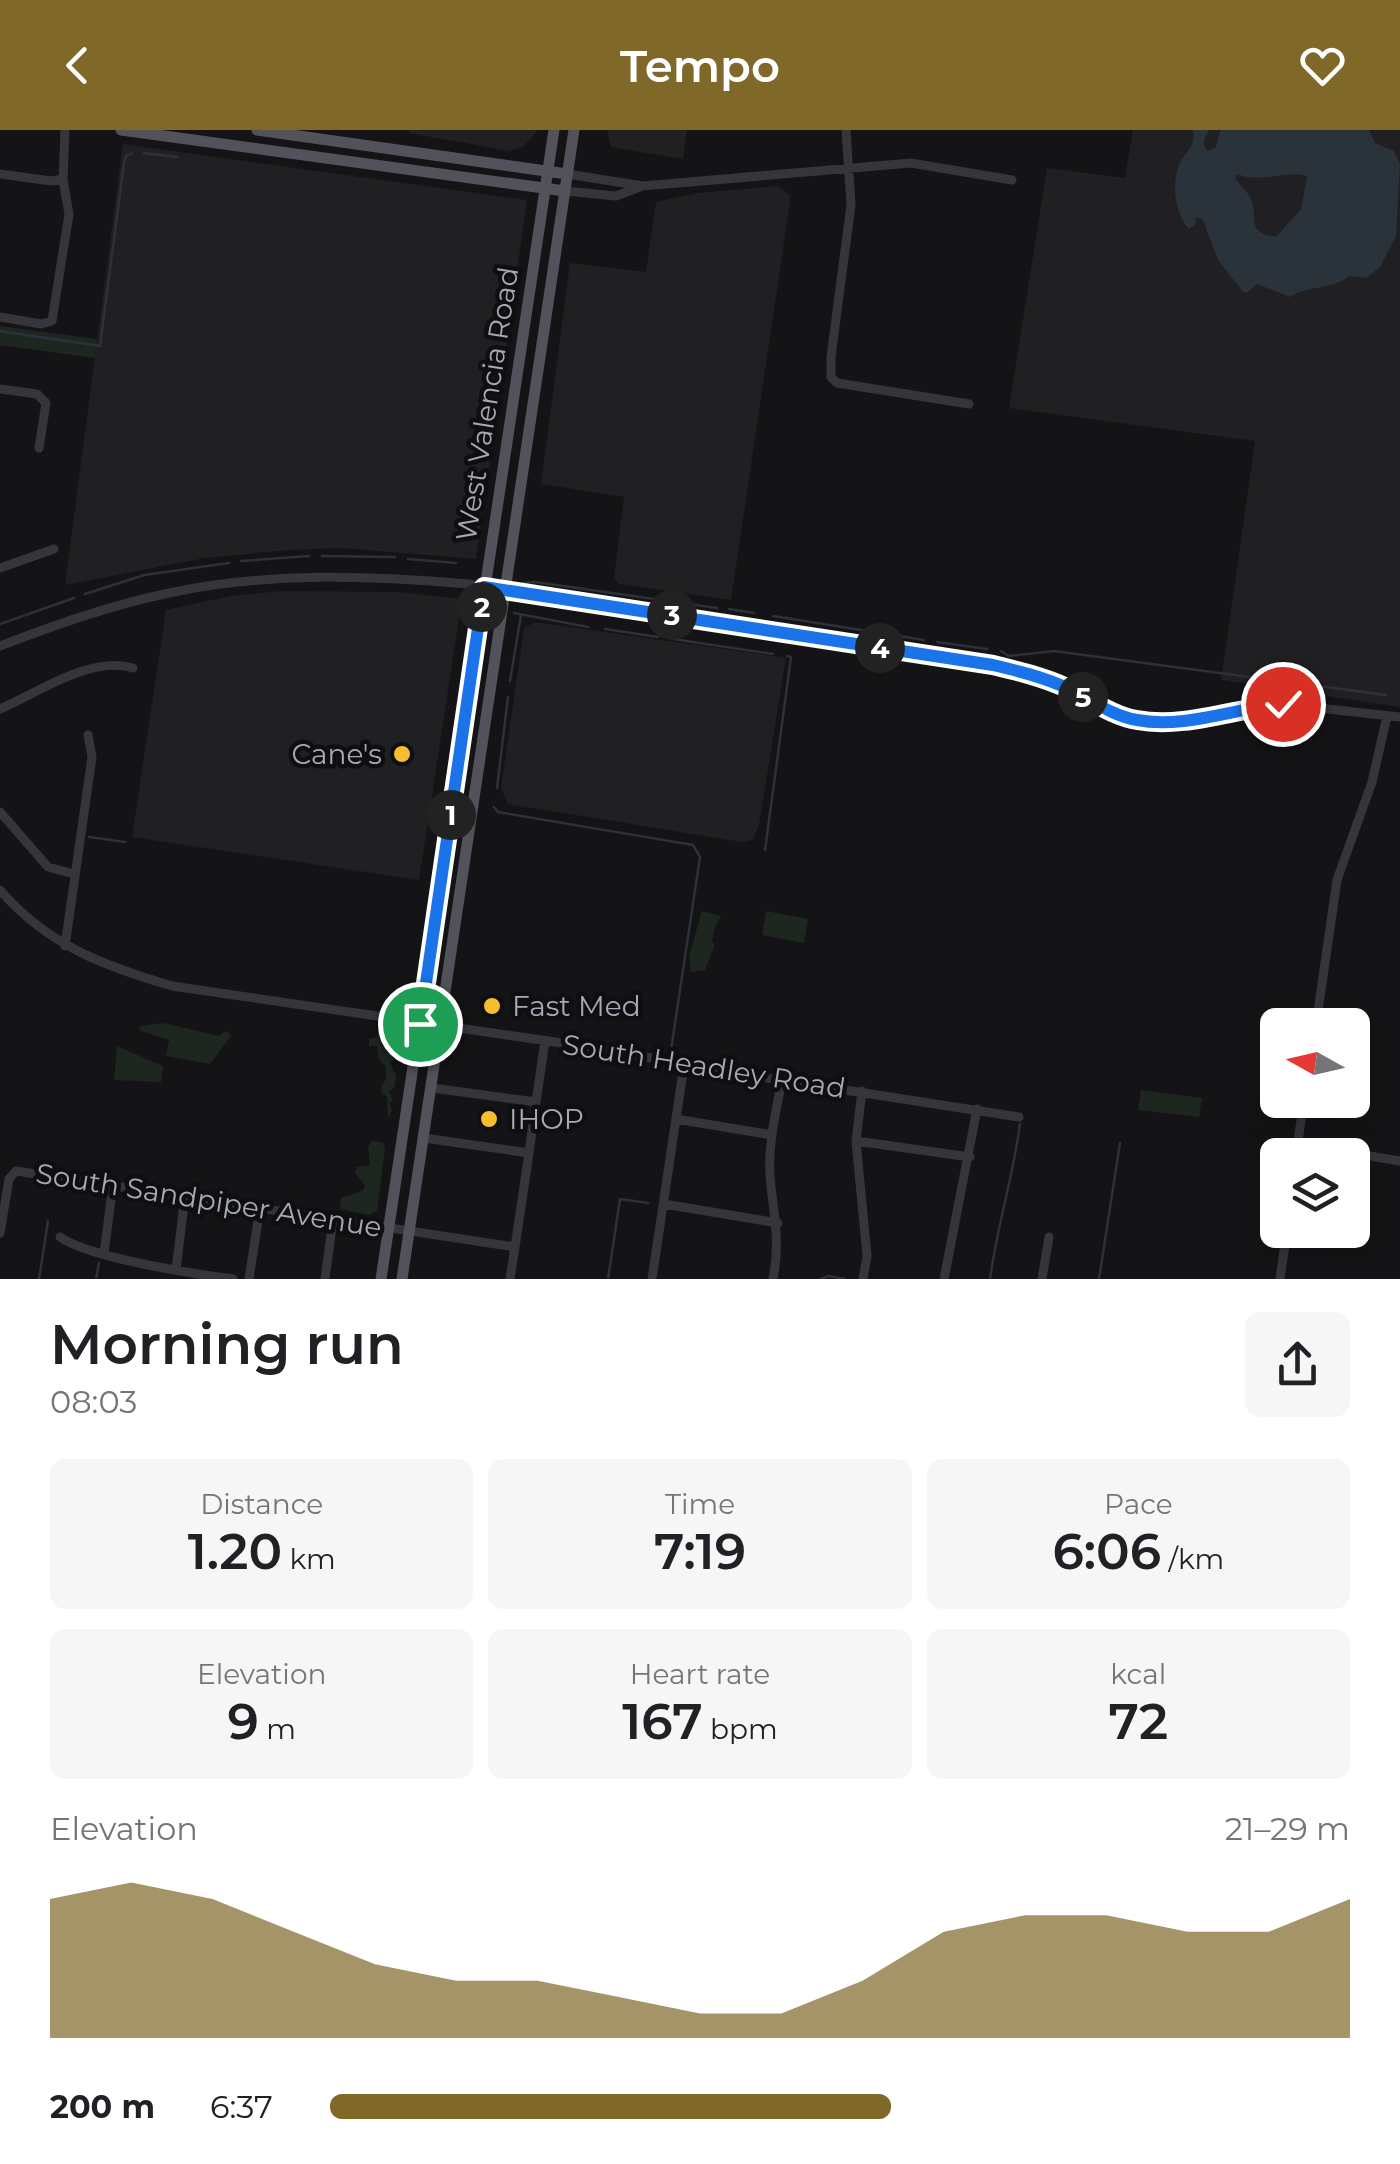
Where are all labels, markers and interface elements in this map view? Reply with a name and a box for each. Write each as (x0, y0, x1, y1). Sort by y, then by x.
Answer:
icon: back (50, 38, 105, 93)
text: Tempo (620, 38, 780, 93)
icon: heart (1295, 38, 1350, 93)
street label: West Valencia Road (449, 265, 525, 543)
pin: 2 (457, 582, 507, 632)
text: 2 (474, 590, 490, 624)
pin: 3 (647, 590, 697, 640)
text: 3 (664, 598, 680, 632)
pin: 4 (855, 623, 905, 673)
text: 4 (870, 631, 890, 665)
pin (1241, 662, 1326, 747)
pin: 5 (1058, 672, 1108, 722)
icon: check (1256, 677, 1311, 732)
text: 5 (1075, 680, 1091, 714)
place label: Cane's (291, 737, 382, 771)
marker: Cane's (391, 743, 413, 765)
pin: 1 (426, 790, 476, 840)
text: 1 (446, 798, 456, 832)
pin (378, 982, 463, 1067)
place label: Fast Med (512, 989, 641, 1023)
marker: Fast Med (481, 995, 503, 1017)
icon: arrive (393, 997, 448, 1052)
north arrow (1260, 1008, 1370, 1118)
map controls (1260, 1008, 1370, 1248)
street label: South Headley Road (560, 1027, 848, 1105)
place label: IHOP (509, 1102, 584, 1136)
marker: IHOP (478, 1108, 500, 1130)
button: layers (1260, 1138, 1370, 1248)
street label: South Sandpiper Avenue (34, 1156, 384, 1244)
text: Morning run (50, 1311, 404, 1378)
button: share (1245, 1312, 1350, 1417)
text: 08:03 (50, 1382, 137, 1421)
text: Distance (200, 1487, 323, 1521)
text: Time (665, 1487, 735, 1521)
text: Pace (1104, 1487, 1173, 1521)
text: 1.20 (188, 1521, 282, 1582)
text: 7:19 (654, 1521, 746, 1582)
text: 6:06 (1052, 1521, 1161, 1582)
text: km (282, 1542, 336, 1576)
text: /km (1161, 1542, 1224, 1576)
text: Elevation (197, 1657, 326, 1691)
text: Heart rate (630, 1657, 770, 1691)
text: kcal (1110, 1657, 1166, 1691)
text: 9 (227, 1691, 259, 1752)
text: 167 (622, 1691, 703, 1752)
text: 72 (1109, 1691, 1168, 1752)
text: m (259, 1712, 296, 1746)
text: bpm (703, 1712, 778, 1746)
text: Elevation (50, 1809, 198, 1848)
text: 21–29 m (1225, 1809, 1350, 1848)
text: 200 m (50, 2087, 155, 2126)
text: 6:37 (210, 2087, 273, 2126)

